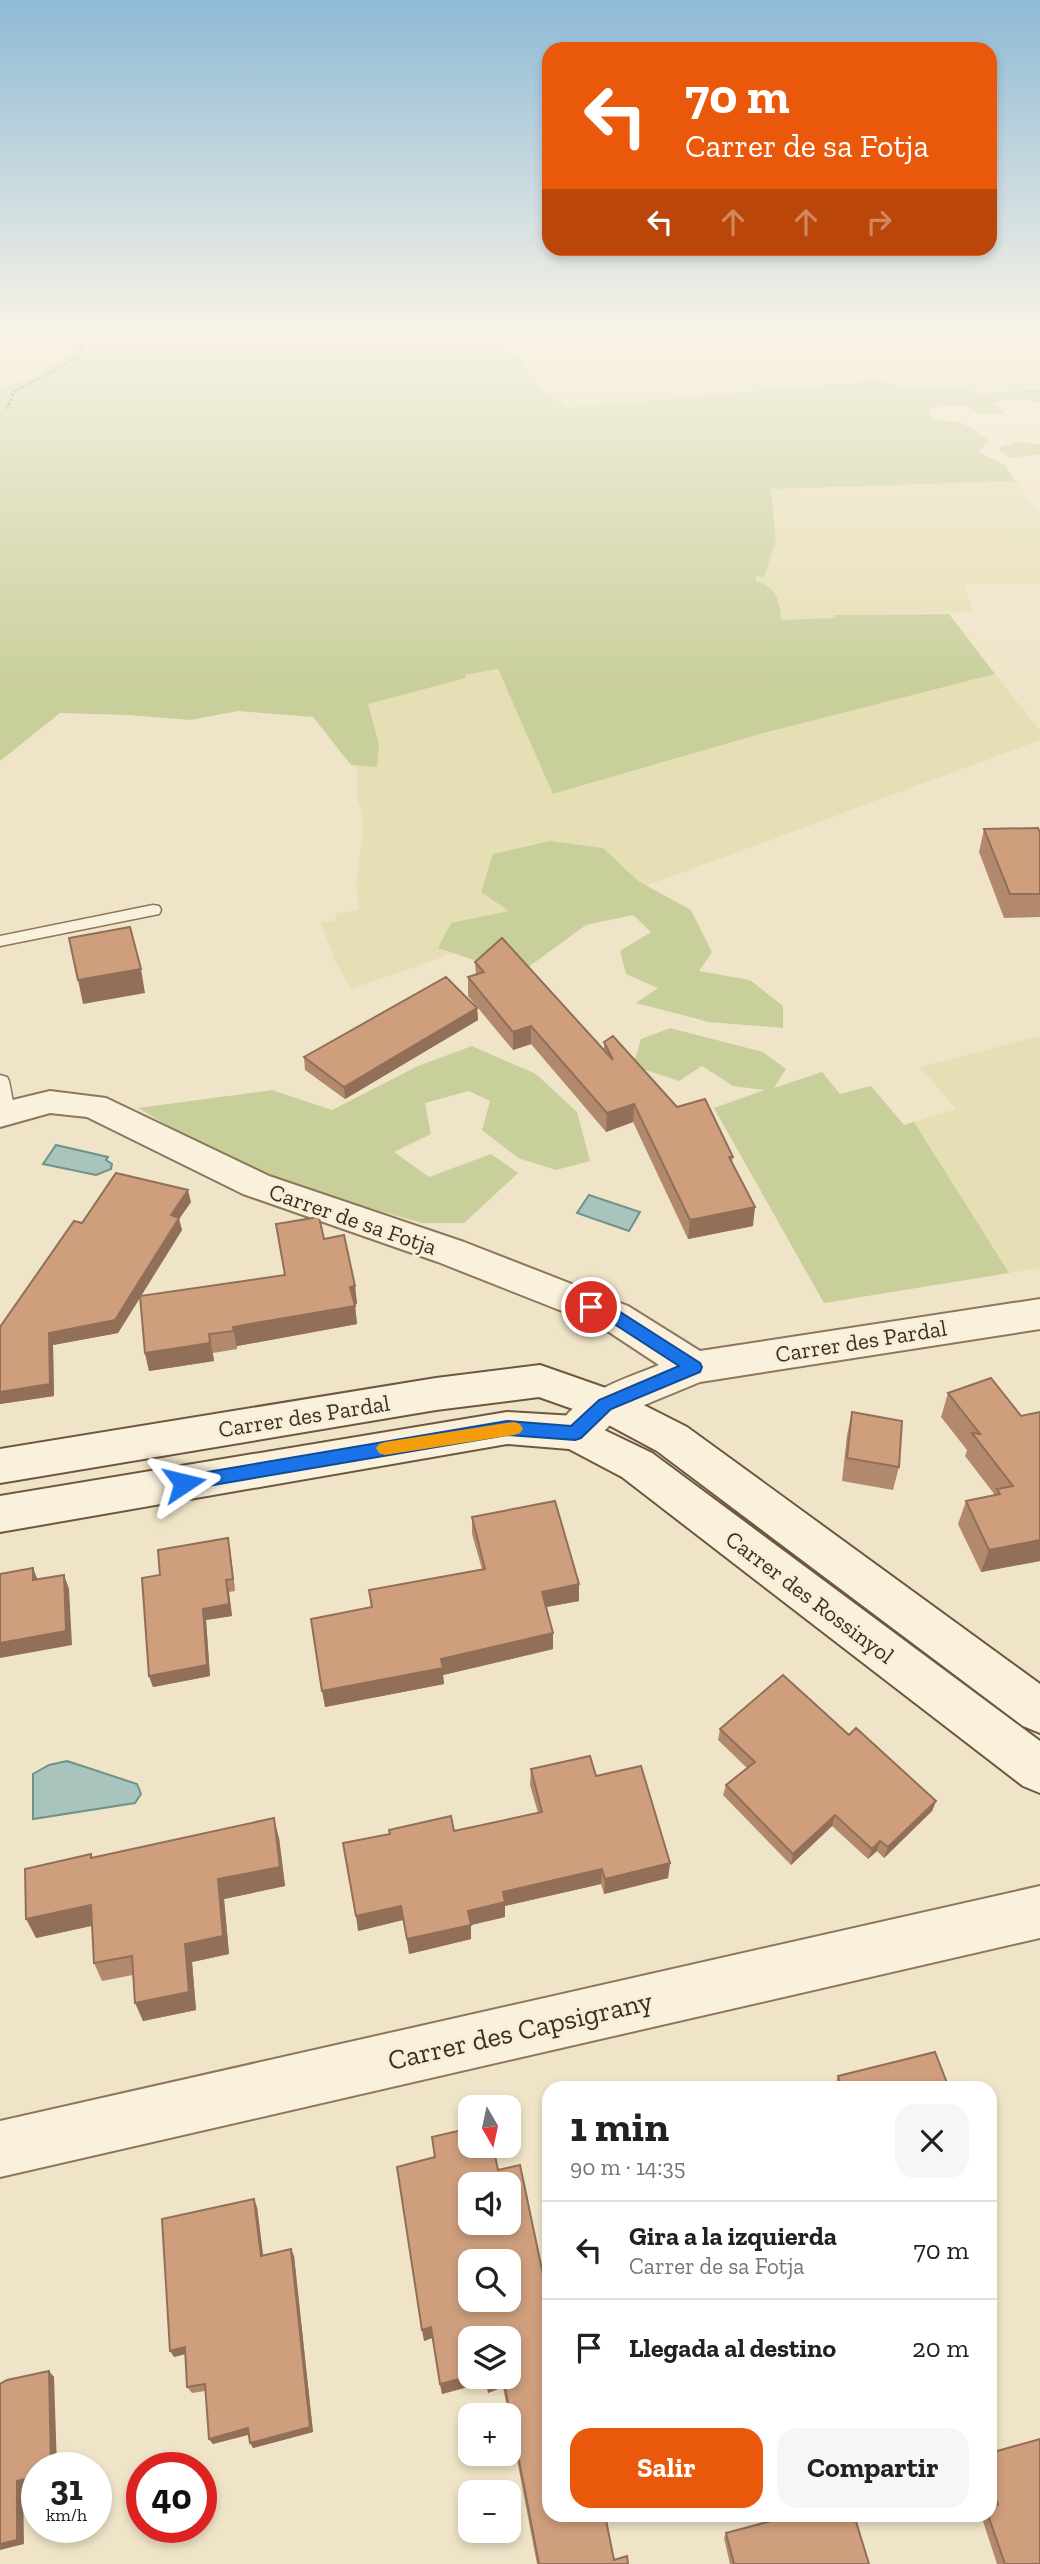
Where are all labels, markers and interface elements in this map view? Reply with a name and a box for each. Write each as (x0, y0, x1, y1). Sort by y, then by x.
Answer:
text: 70 m (685, 67, 790, 126)
icon: left (570, 70, 661, 161)
text: Carrer de sa Fotja (685, 127, 929, 165)
icon: left (641, 203, 679, 241)
icon: ahead (714, 203, 752, 241)
icon: ahead (787, 203, 825, 241)
icon: right (860, 203, 898, 241)
street label: Carrer de sa Fotja (266, 1177, 440, 1261)
pin (561, 1277, 621, 1337)
icon: arrive (572, 1288, 610, 1326)
street label: Carrer des Pardal (773, 1314, 949, 1368)
street label: Carrer des Pardal (216, 1389, 392, 1443)
position arrow (147, 1446, 221, 1520)
street label: Carrer des Rossinyol (720, 1525, 900, 1669)
street label: Carrer des Capsigrany (385, 1984, 656, 2077)
north arrow (458, 2095, 522, 2158)
map controls (458, 2095, 521, 2543)
text: 1 min (570, 2101, 669, 2152)
button: close (895, 2104, 969, 2178)
text: 90 m · 14:35 (570, 2153, 685, 2181)
button: sound (458, 2172, 521, 2235)
text: Gira a la izquierda (629, 2220, 837, 2252)
icon: left (570, 2231, 608, 2269)
text: 70 m (913, 2234, 969, 2266)
button: search (458, 2249, 521, 2312)
text: Carrer de sa Fotja (629, 2252, 804, 2280)
button: layers (458, 2326, 521, 2389)
icon: arrive (570, 2329, 608, 2367)
text: Llegada al destino (629, 2332, 836, 2364)
text: 20 m (912, 2332, 969, 2364)
button: + (458, 2403, 521, 2466)
button: Salir (570, 2428, 763, 2508)
button: Compartir (777, 2428, 969, 2508)
speed limit sign: 40 (126, 2452, 217, 2543)
text: 31 (50, 2467, 83, 2509)
button: − (458, 2480, 521, 2543)
text: km/h (46, 2504, 87, 2526)

